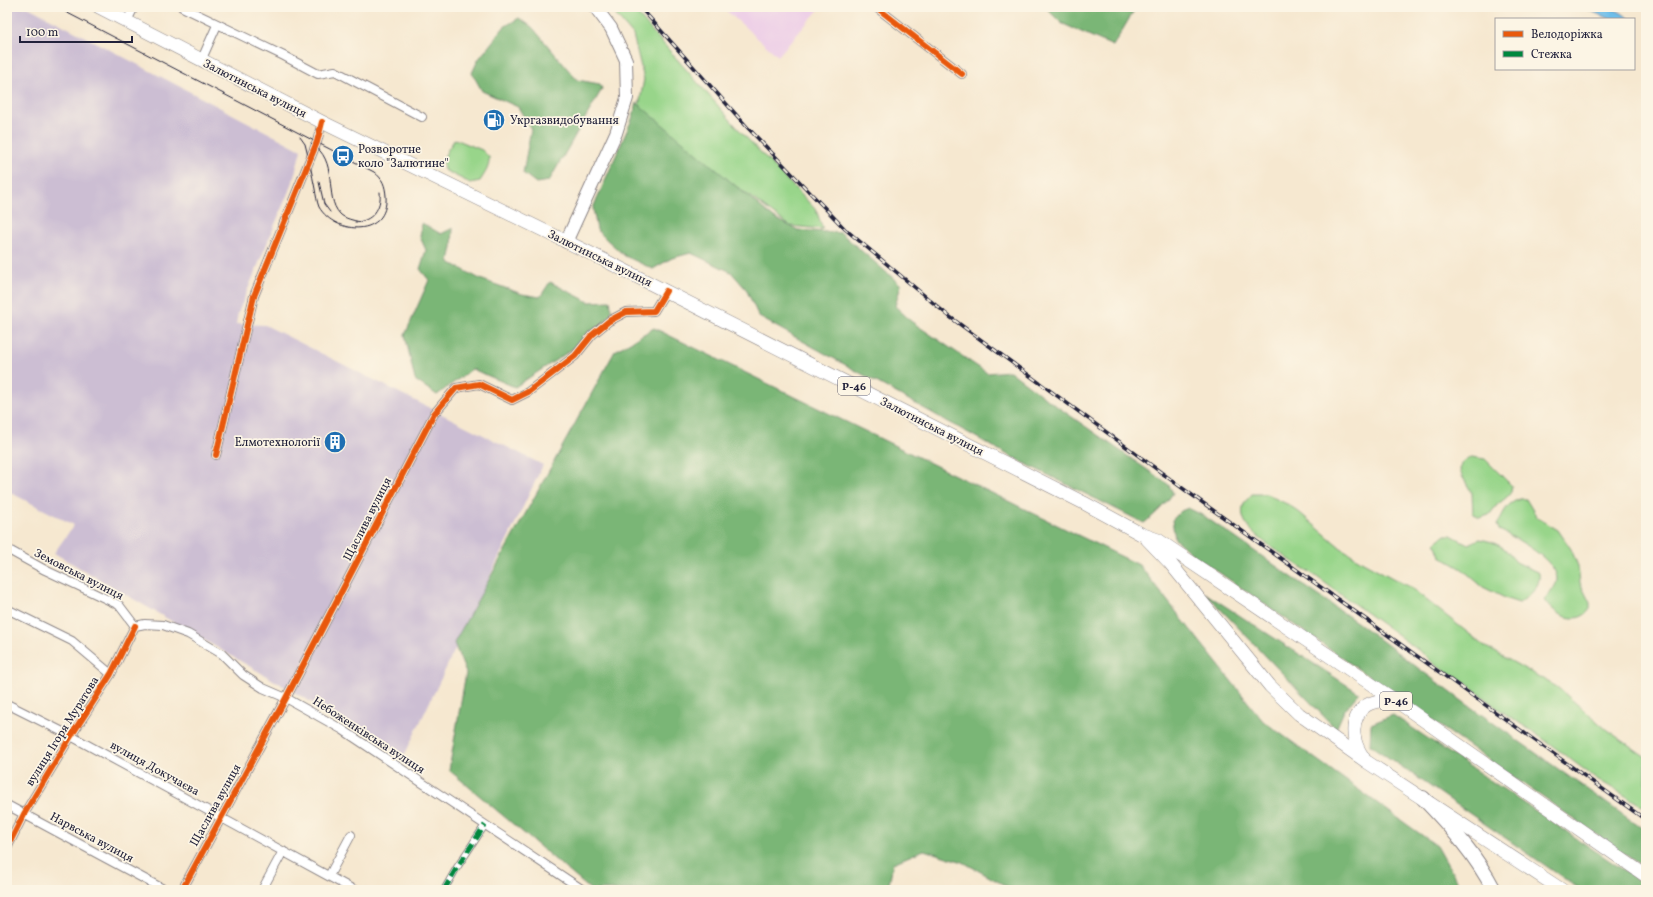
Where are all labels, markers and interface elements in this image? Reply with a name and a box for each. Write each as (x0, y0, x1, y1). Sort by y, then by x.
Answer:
scale bar (20, 18, 132, 44)
legend (1495, 18, 1635, 70)
text: 100 m (26, 25, 59, 41)
text: Велодоріжка (1531, 27, 1603, 43)
text: Стежка (1531, 47, 1572, 63)
street label: Залютинська вулиця (200, 56, 309, 122)
fuel station icon: Укргазвидобування (481, 107, 507, 133)
place label: Укргазвидобування (510, 113, 619, 129)
place label: Розворотне коло "Залютине" (358, 142, 449, 172)
bus stop icon: Розворотне коло "Залютине" (330, 143, 356, 169)
street label: Залютинська вулиця (545, 227, 654, 291)
road number: Р-46 (838, 377, 870, 395)
street label: Залютинська вулиця (877, 394, 986, 460)
building icon: Елмотехнології (322, 429, 348, 455)
place label: Елмотехнології (235, 435, 320, 451)
street label: Щаслива вулиця (340, 475, 396, 564)
street label: Земовська вулиця (31, 545, 126, 604)
street label: вулиця Ігоря Муратова (22, 674, 103, 790)
road number: Р-46 (1380, 692, 1412, 710)
street label: Небоженківська вулиця (309, 693, 428, 778)
street label: вулиця Докучаєва (107, 738, 202, 800)
street label: Щаслива вулиця (187, 762, 245, 849)
street label: Нарвська вулиця (47, 809, 136, 867)

